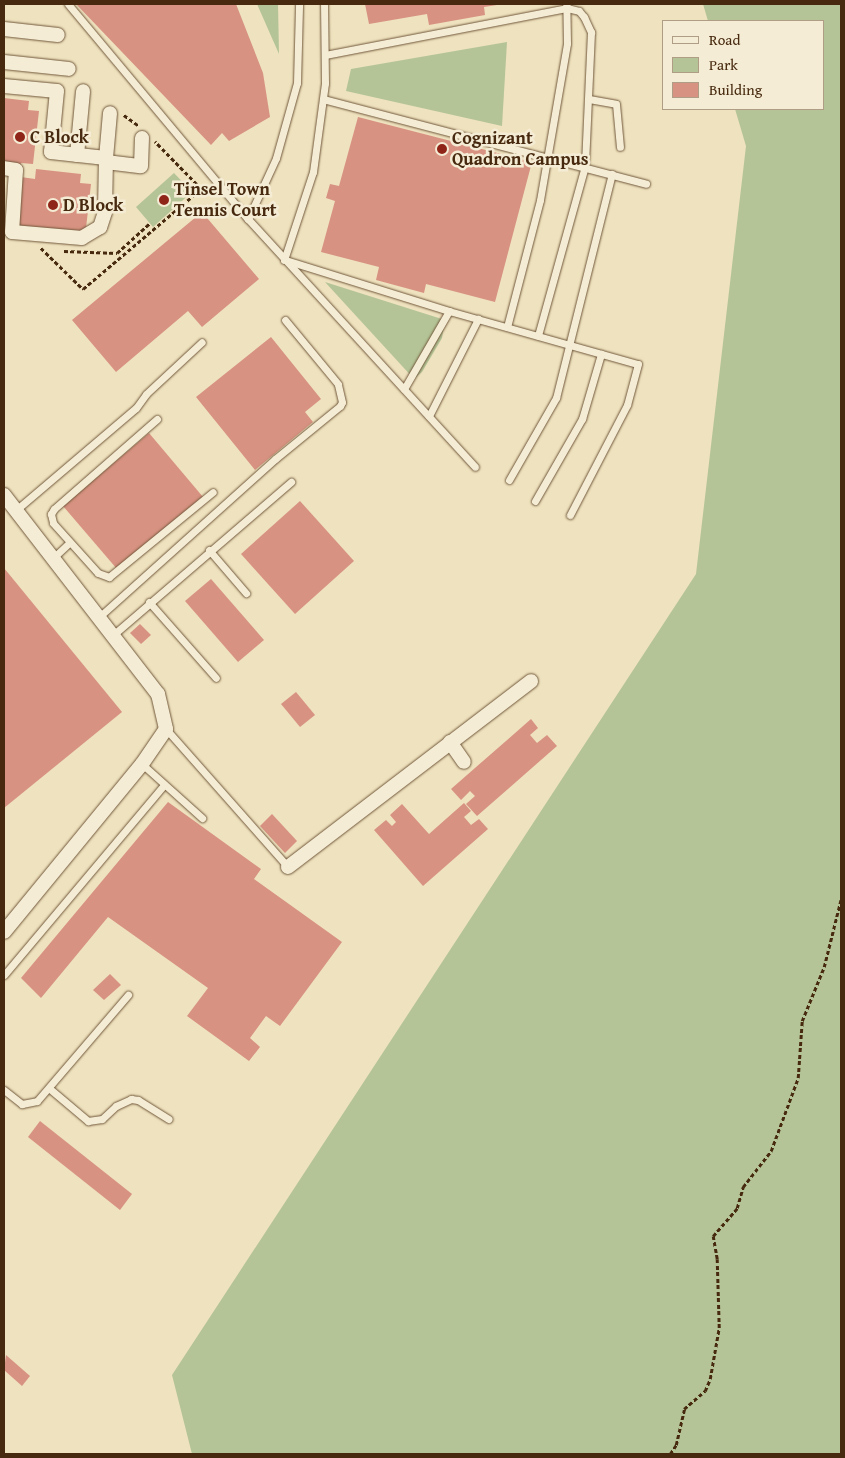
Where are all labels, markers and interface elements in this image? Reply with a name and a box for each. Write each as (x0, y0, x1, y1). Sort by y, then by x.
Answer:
legend (662, 20, 825, 110)
text: Road (709, 29, 740, 50)
text: Park (709, 54, 738, 75)
text: Building (709, 79, 762, 100)
place label: C Block (30, 126, 89, 148)
place label: Cognizant Quadron Campus (452, 128, 589, 170)
marker: C Block (14, 131, 26, 143)
marker: Cognizant Quadron Campus (436, 143, 448, 155)
place label: Tinsel Town Tennis Court (174, 179, 276, 222)
place label: D Block (63, 194, 123, 216)
marker: Tinsel Town Tennis Court (158, 194, 170, 206)
marker: D Block (47, 199, 59, 211)

